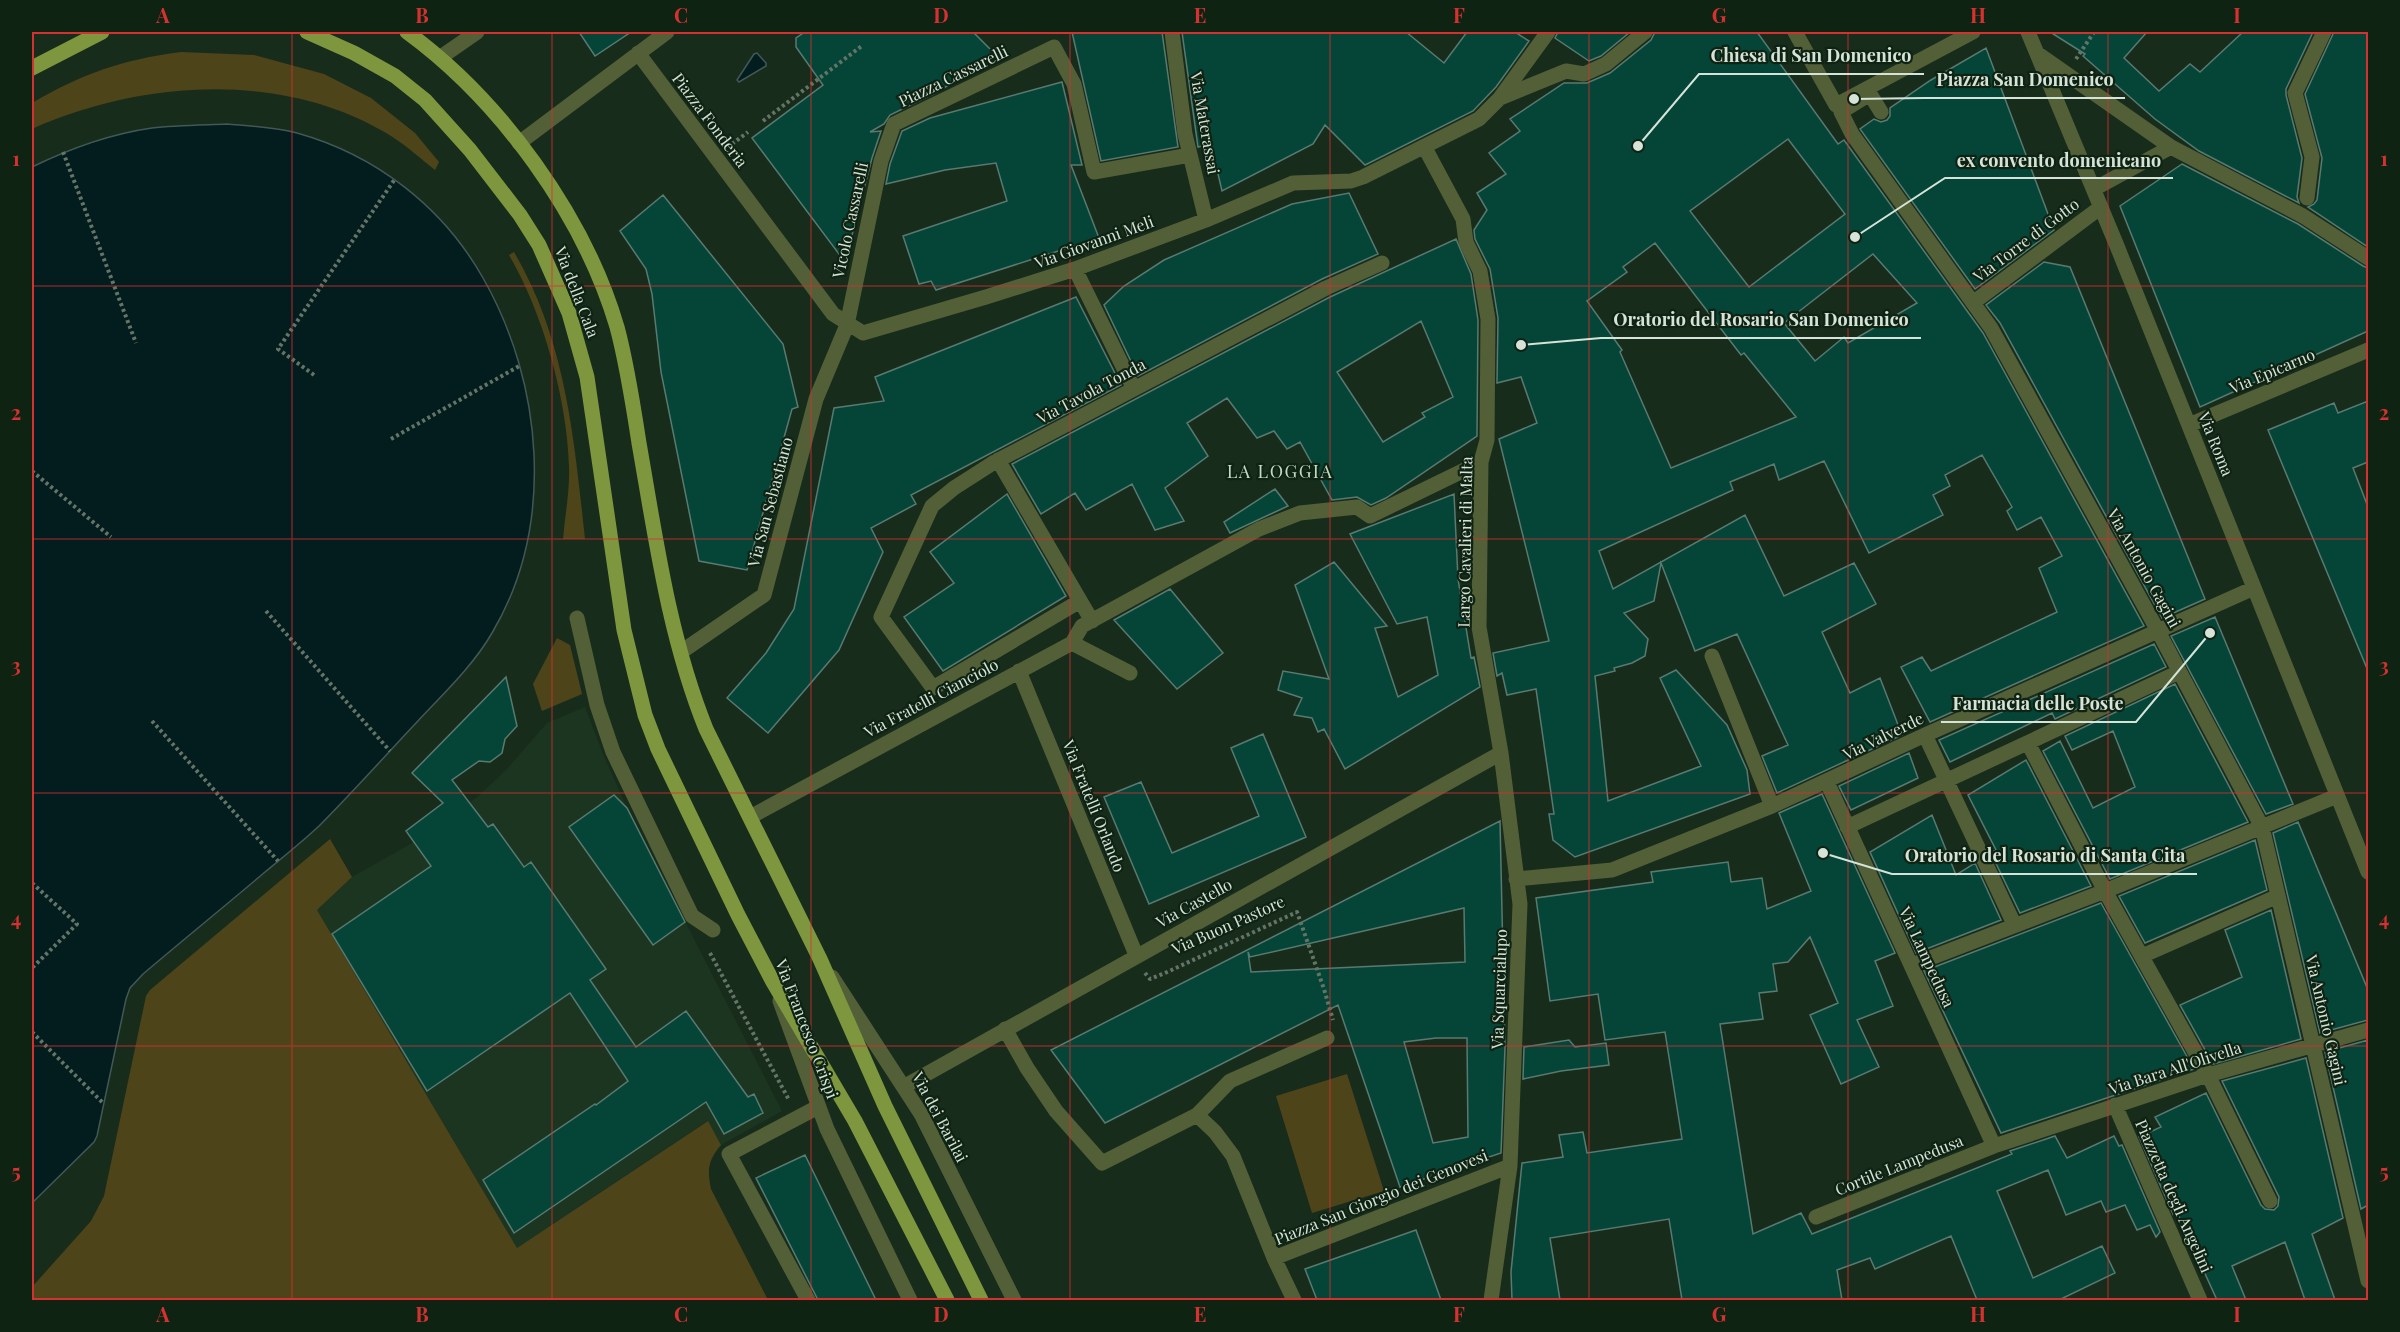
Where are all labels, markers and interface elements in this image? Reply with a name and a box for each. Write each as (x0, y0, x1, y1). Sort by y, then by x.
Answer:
text: A (155, 1, 170, 28)
text: B (415, 1, 429, 28)
text: C (674, 1, 688, 28)
text: D (933, 1, 949, 28)
text: E (1194, 1, 1206, 28)
text: F (1453, 1, 1465, 28)
text: G (1712, 1, 1727, 28)
text: H (1970, 1, 1986, 28)
text: I (2233, 1, 2241, 28)
callout: Chiesa di San Domenico (1699, 38, 1924, 74)
street label: Piazza Cassarelli (895, 40, 1011, 111)
text: Chiesa di San Domenico (1710, 43, 1912, 67)
callout: Piazza San Domenico (1924, 62, 2125, 98)
text: Piazza San Domenico (1936, 67, 2114, 91)
street label: Piazza Fonderia (668, 68, 753, 171)
street label: Via Materassai (1186, 69, 1225, 176)
callout: ex convento domenicano (1945, 142, 2173, 178)
text: 1 (12, 144, 20, 171)
text: 1 (2380, 144, 2388, 171)
text: ex convento domenicano (1957, 148, 2161, 172)
street label: Vicolo Cassarelli (827, 160, 872, 281)
street label: Via Torre di Gotto (1968, 193, 2083, 287)
street label: Via Giovanni Meli (1030, 210, 1157, 273)
street label: Via della Cala (550, 242, 604, 340)
callout: Oratorio del Rosario San Domenico (1601, 302, 1921, 338)
text: Oratorio del Rosario San Domenico (1613, 307, 1909, 331)
street label: Via Epicarno (2225, 343, 2318, 398)
street label: Via Tavola Tonda (1032, 353, 1149, 429)
text: 2 (11, 398, 21, 425)
text: 2 (2379, 398, 2389, 425)
street label: Via Roma (2194, 408, 2239, 479)
street label: Via San Sebastiano (742, 434, 797, 570)
street label: Largo Cavalieri di Malta (1453, 456, 1476, 628)
district label: LA LOGGIA (1227, 459, 1333, 483)
street label: Via Antonio Gagini (2103, 504, 2186, 631)
text: 3 (11, 651, 21, 678)
text: 3 (2379, 651, 2389, 678)
street label: Via Fratelli Cianciolo (859, 653, 1002, 742)
callout: Farmacia delle Poste (1941, 686, 2136, 722)
text: Farmacia delle Poste (1952, 691, 2124, 715)
street label: Via Valverde (1838, 707, 1927, 765)
street label: Via Fratelli Orlando (1058, 736, 1131, 875)
callout: Oratorio del Rosario di Santa Cita (1892, 838, 2197, 874)
text: Oratorio del Rosario di Santa Cita (1905, 843, 2186, 867)
street label: Via Castello (1151, 873, 1236, 933)
street label: Via Buon Pastore (1167, 890, 1288, 959)
street label: Via Lampedusa (1895, 902, 1960, 1011)
text: 4 (11, 904, 21, 931)
text: 4 (2379, 904, 2389, 931)
street label: Via Squarcialupo (1486, 928, 1511, 1050)
street label: Via Antonio Gagini (2301, 952, 2352, 1087)
street label: Via Francesco Crispi (771, 955, 844, 1102)
street label: Via Bara All'Olivella (2105, 1036, 2244, 1099)
street label: Via dei Barilai (907, 1067, 973, 1166)
street label: Piazzetta degli Angelini (2131, 1116, 2218, 1276)
street label: Cortile Lampedusa (1832, 1129, 1966, 1200)
street label: Piazza San Giorgio dei Genovesi (1271, 1144, 1491, 1249)
text: 5 (11, 1157, 21, 1184)
text: 5 (2379, 1157, 2389, 1184)
text: A (155, 1300, 170, 1327)
text: B (415, 1300, 429, 1327)
text: C (674, 1300, 688, 1327)
text: D (933, 1300, 949, 1327)
text: E (1194, 1300, 1206, 1327)
text: F (1453, 1300, 1465, 1327)
text: G (1712, 1300, 1727, 1327)
text: H (1970, 1300, 1986, 1327)
text: I (2233, 1300, 2241, 1327)

